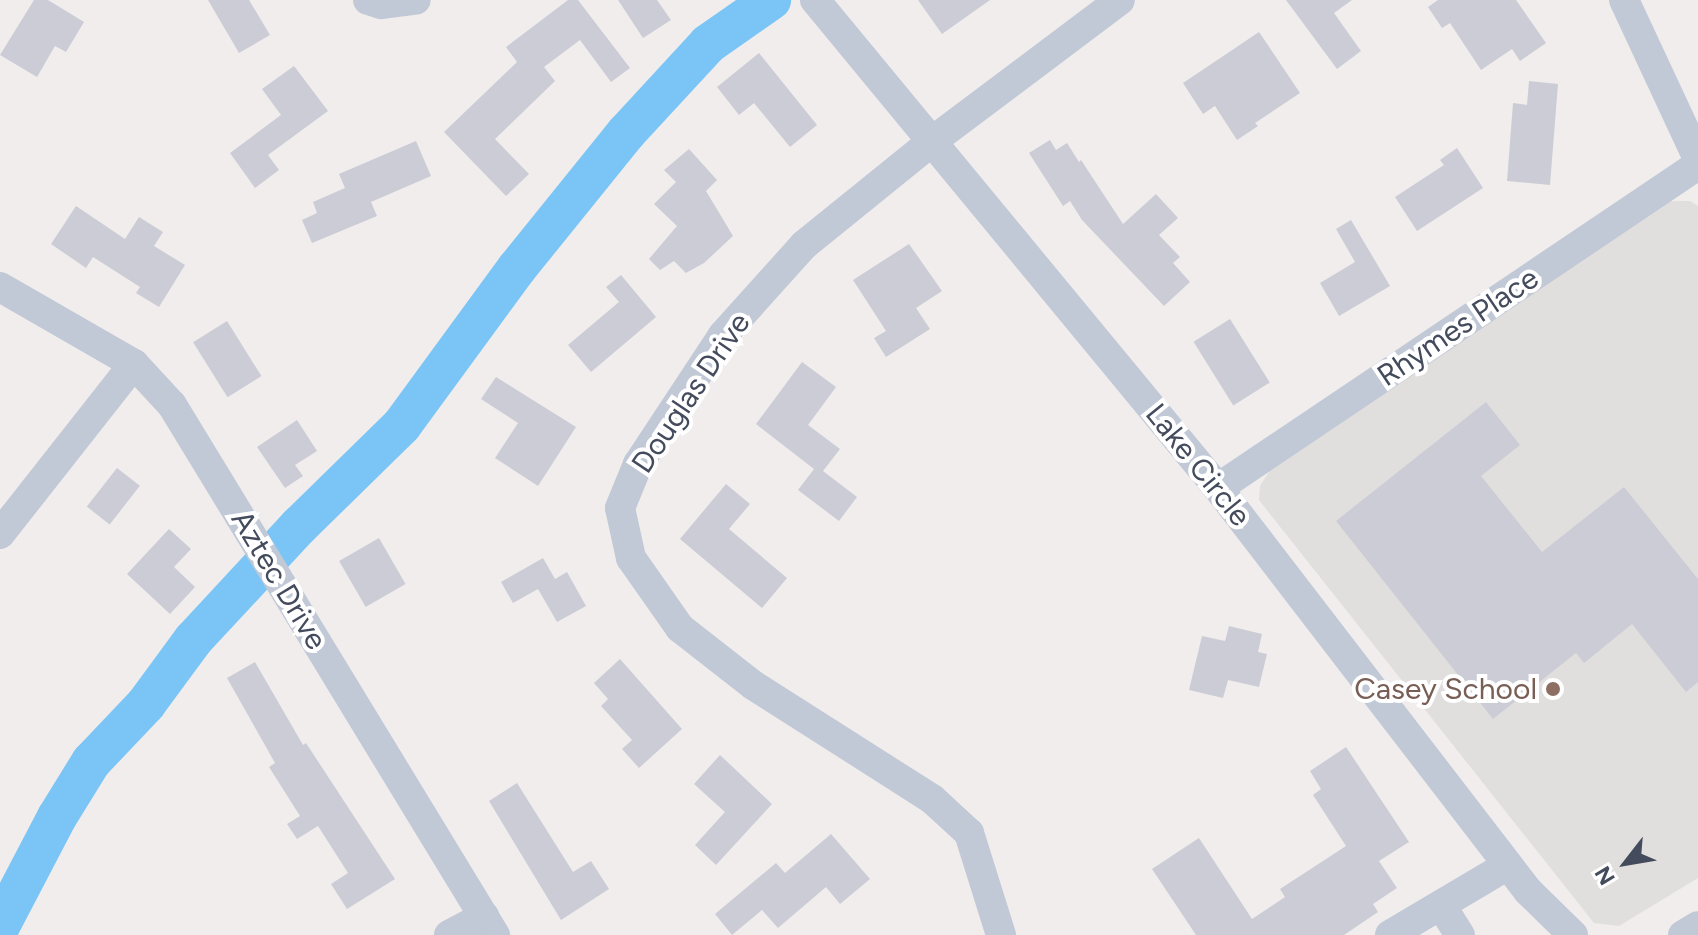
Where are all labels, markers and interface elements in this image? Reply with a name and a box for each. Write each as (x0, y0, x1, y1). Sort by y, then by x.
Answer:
street label: Rhymes Place (1371, 260, 1545, 394)
street label: Douglas Drive (624, 306, 758, 480)
street label: Lake Circle (1138, 397, 1258, 533)
street label: Aztec Drive (223, 504, 335, 656)
place label: Casey School (1354, 671, 1537, 707)
marker: Casey School (1544, 680, 1562, 698)
north arrow (1586, 823, 1666, 903)
text: N (1589, 861, 1621, 890)

